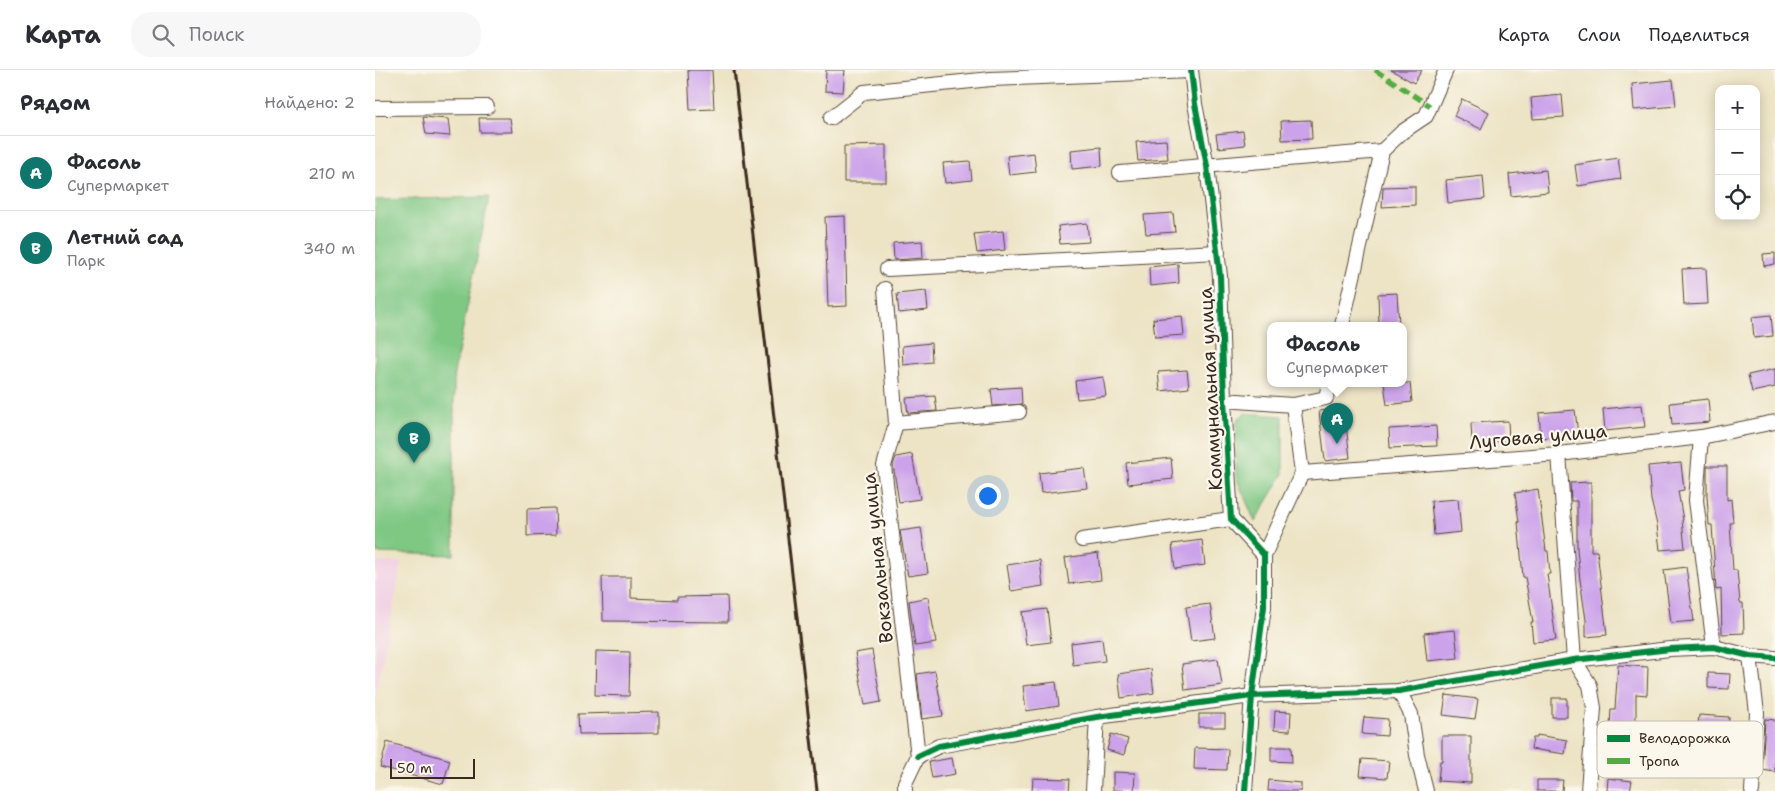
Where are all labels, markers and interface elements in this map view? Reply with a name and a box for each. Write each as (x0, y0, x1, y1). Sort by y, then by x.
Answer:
search box (131, 12, 481, 57)
text: Карта (25, 19, 101, 51)
icon: search (149, 21, 177, 49)
text: Поиск (189, 22, 244, 47)
text: Карта (1498, 23, 1549, 47)
text: Слои (1577, 23, 1621, 47)
text: Поделиться (1649, 23, 1750, 47)
map controls (1715, 85, 1760, 220)
button: + (1715, 85, 1760, 130)
text: Рядом (20, 89, 90, 117)
text: Найдено: 2 (264, 92, 355, 113)
button: − (1715, 130, 1760, 175)
text: Фасоль (67, 150, 141, 175)
text: A (30, 163, 42, 184)
text: 210 m (308, 163, 355, 184)
text: Супермаркет (67, 175, 169, 196)
button: locate (1715, 175, 1760, 220)
text: Летний сад (67, 225, 183, 250)
text: B (31, 238, 41, 259)
text: 340 m (303, 238, 355, 259)
text: Парк (67, 250, 105, 271)
street label: Коммунальная улица (1193, 286, 1228, 491)
popup (1267, 322, 1407, 387)
text: Фасоль (1286, 332, 1360, 357)
text: Супермаркет (1286, 357, 1388, 378)
pin: A (1321, 403, 1353, 444)
street label: Луговая улица (1468, 418, 1608, 455)
pin: B (398, 422, 430, 463)
street label: Вокзальная улица (856, 471, 899, 645)
your location (975, 483, 1001, 509)
legend (1597, 721, 1763, 778)
text: Велодорожка (1639, 729, 1731, 747)
text: Тропа (1639, 752, 1680, 770)
scale bar (390, 756, 475, 779)
text: 50 m (397, 759, 432, 777)

